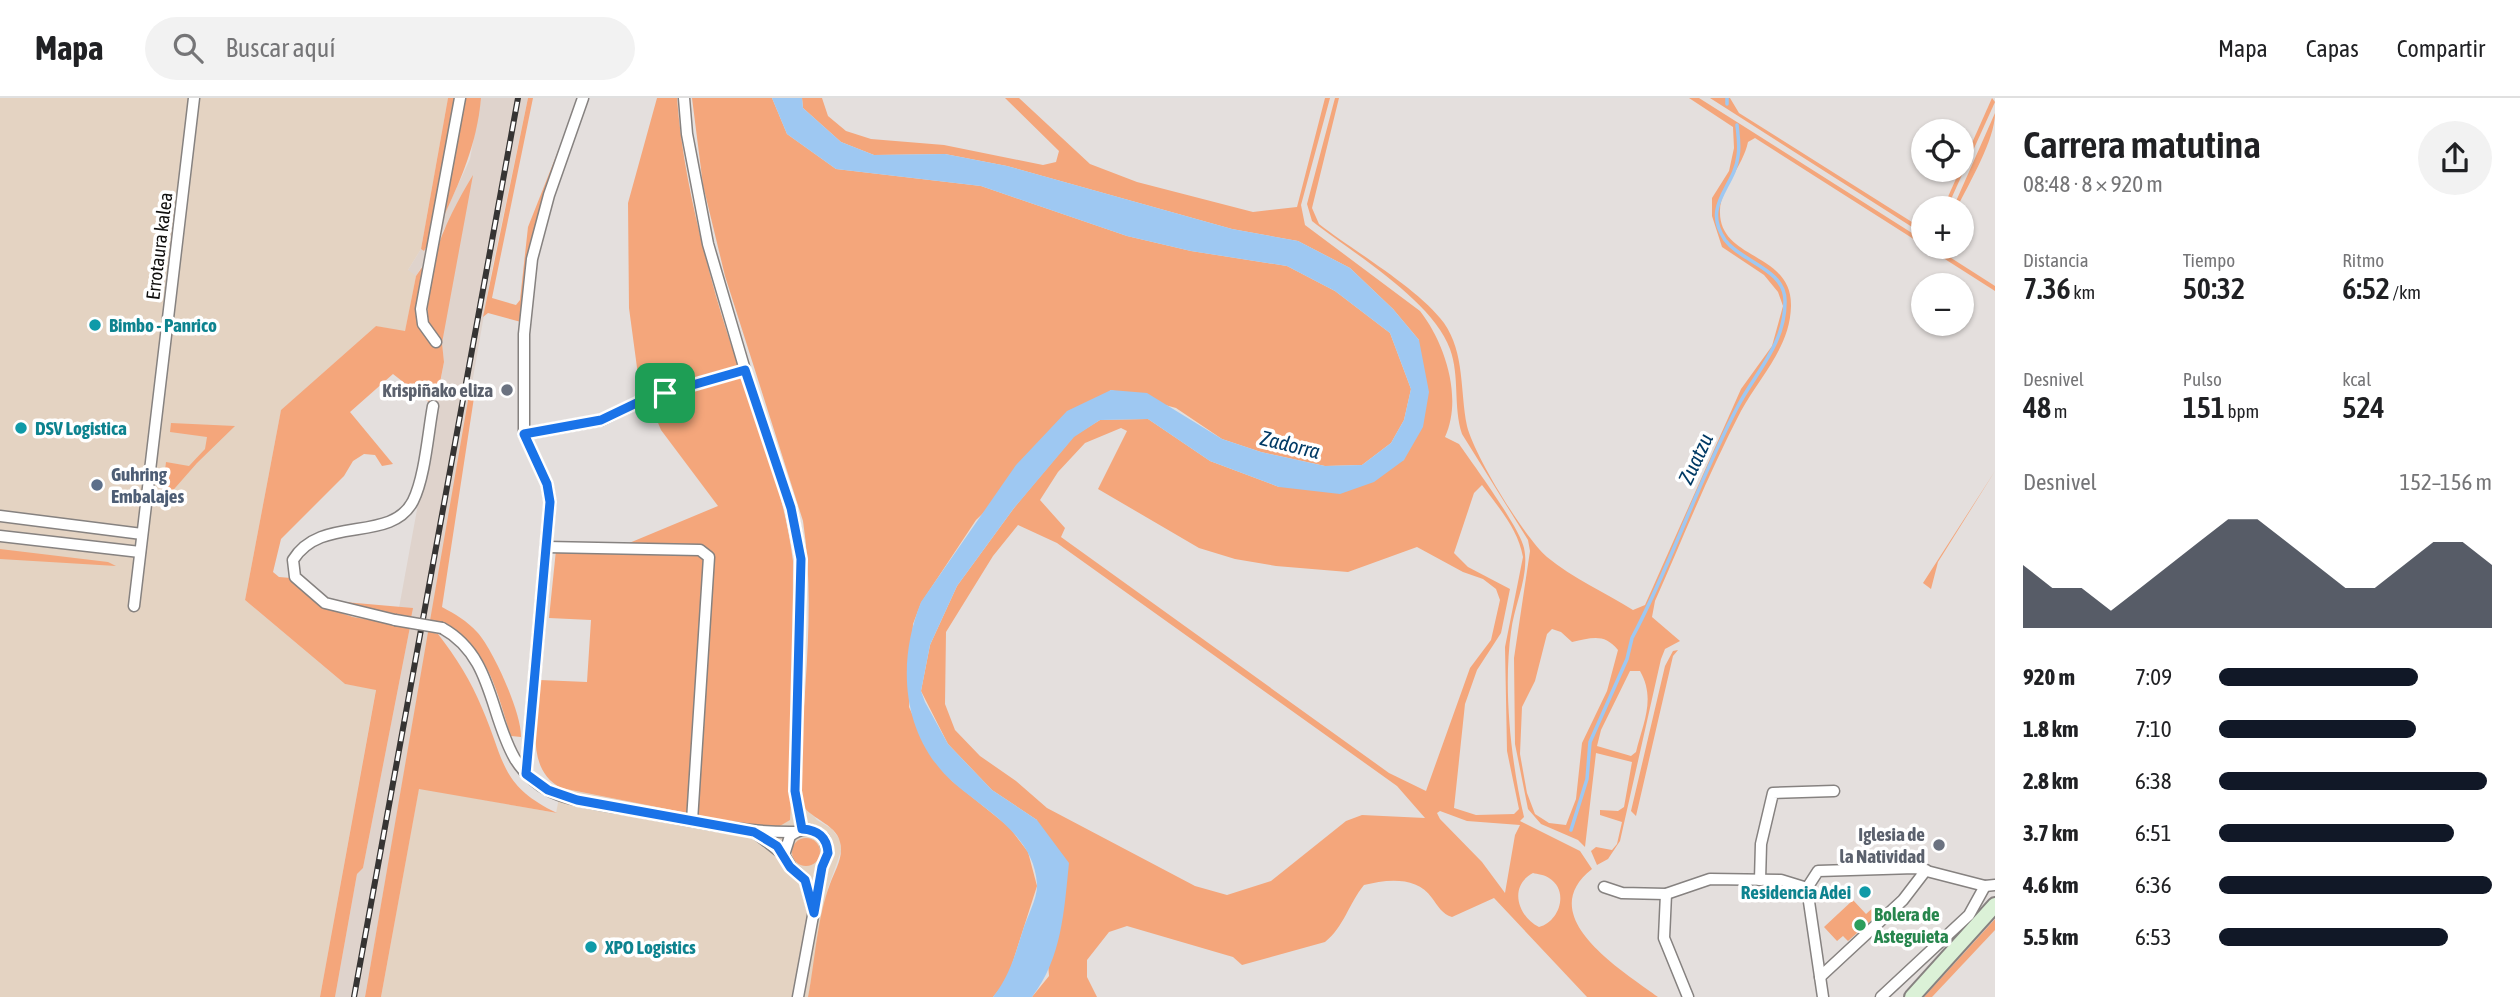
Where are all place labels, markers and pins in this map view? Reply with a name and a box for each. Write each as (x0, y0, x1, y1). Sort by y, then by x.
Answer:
place label: Bimbo - Panrico (109, 314, 217, 336)
marker: Bimbo - Panrico (87, 317, 103, 333)
pin (635, 363, 695, 423)
place label: Krispiñako eliza (382, 379, 493, 401)
marker: Krispiñako eliza (499, 382, 515, 398)
place label: DSV Logistica (35, 417, 127, 439)
marker: DSV Logistica (13, 420, 29, 436)
place label: Guhring Embalajes (111, 463, 184, 507)
marker: Guhring Embalajes (89, 477, 105, 493)
place label: Iglesia de la Natividad (1840, 823, 1925, 867)
marker: Iglesia de la Natividad (1931, 837, 1947, 853)
place label: Residencia Adei (1741, 881, 1851, 903)
marker: Residencia Adei (1857, 884, 1873, 900)
place label: Bolera de Asteguieta (1873, 903, 1949, 947)
marker: Bolera de Asteguieta (1852, 917, 1868, 933)
place label: XPO Logistics (604, 936, 696, 958)
marker: XPO Logistics (583, 939, 599, 955)

